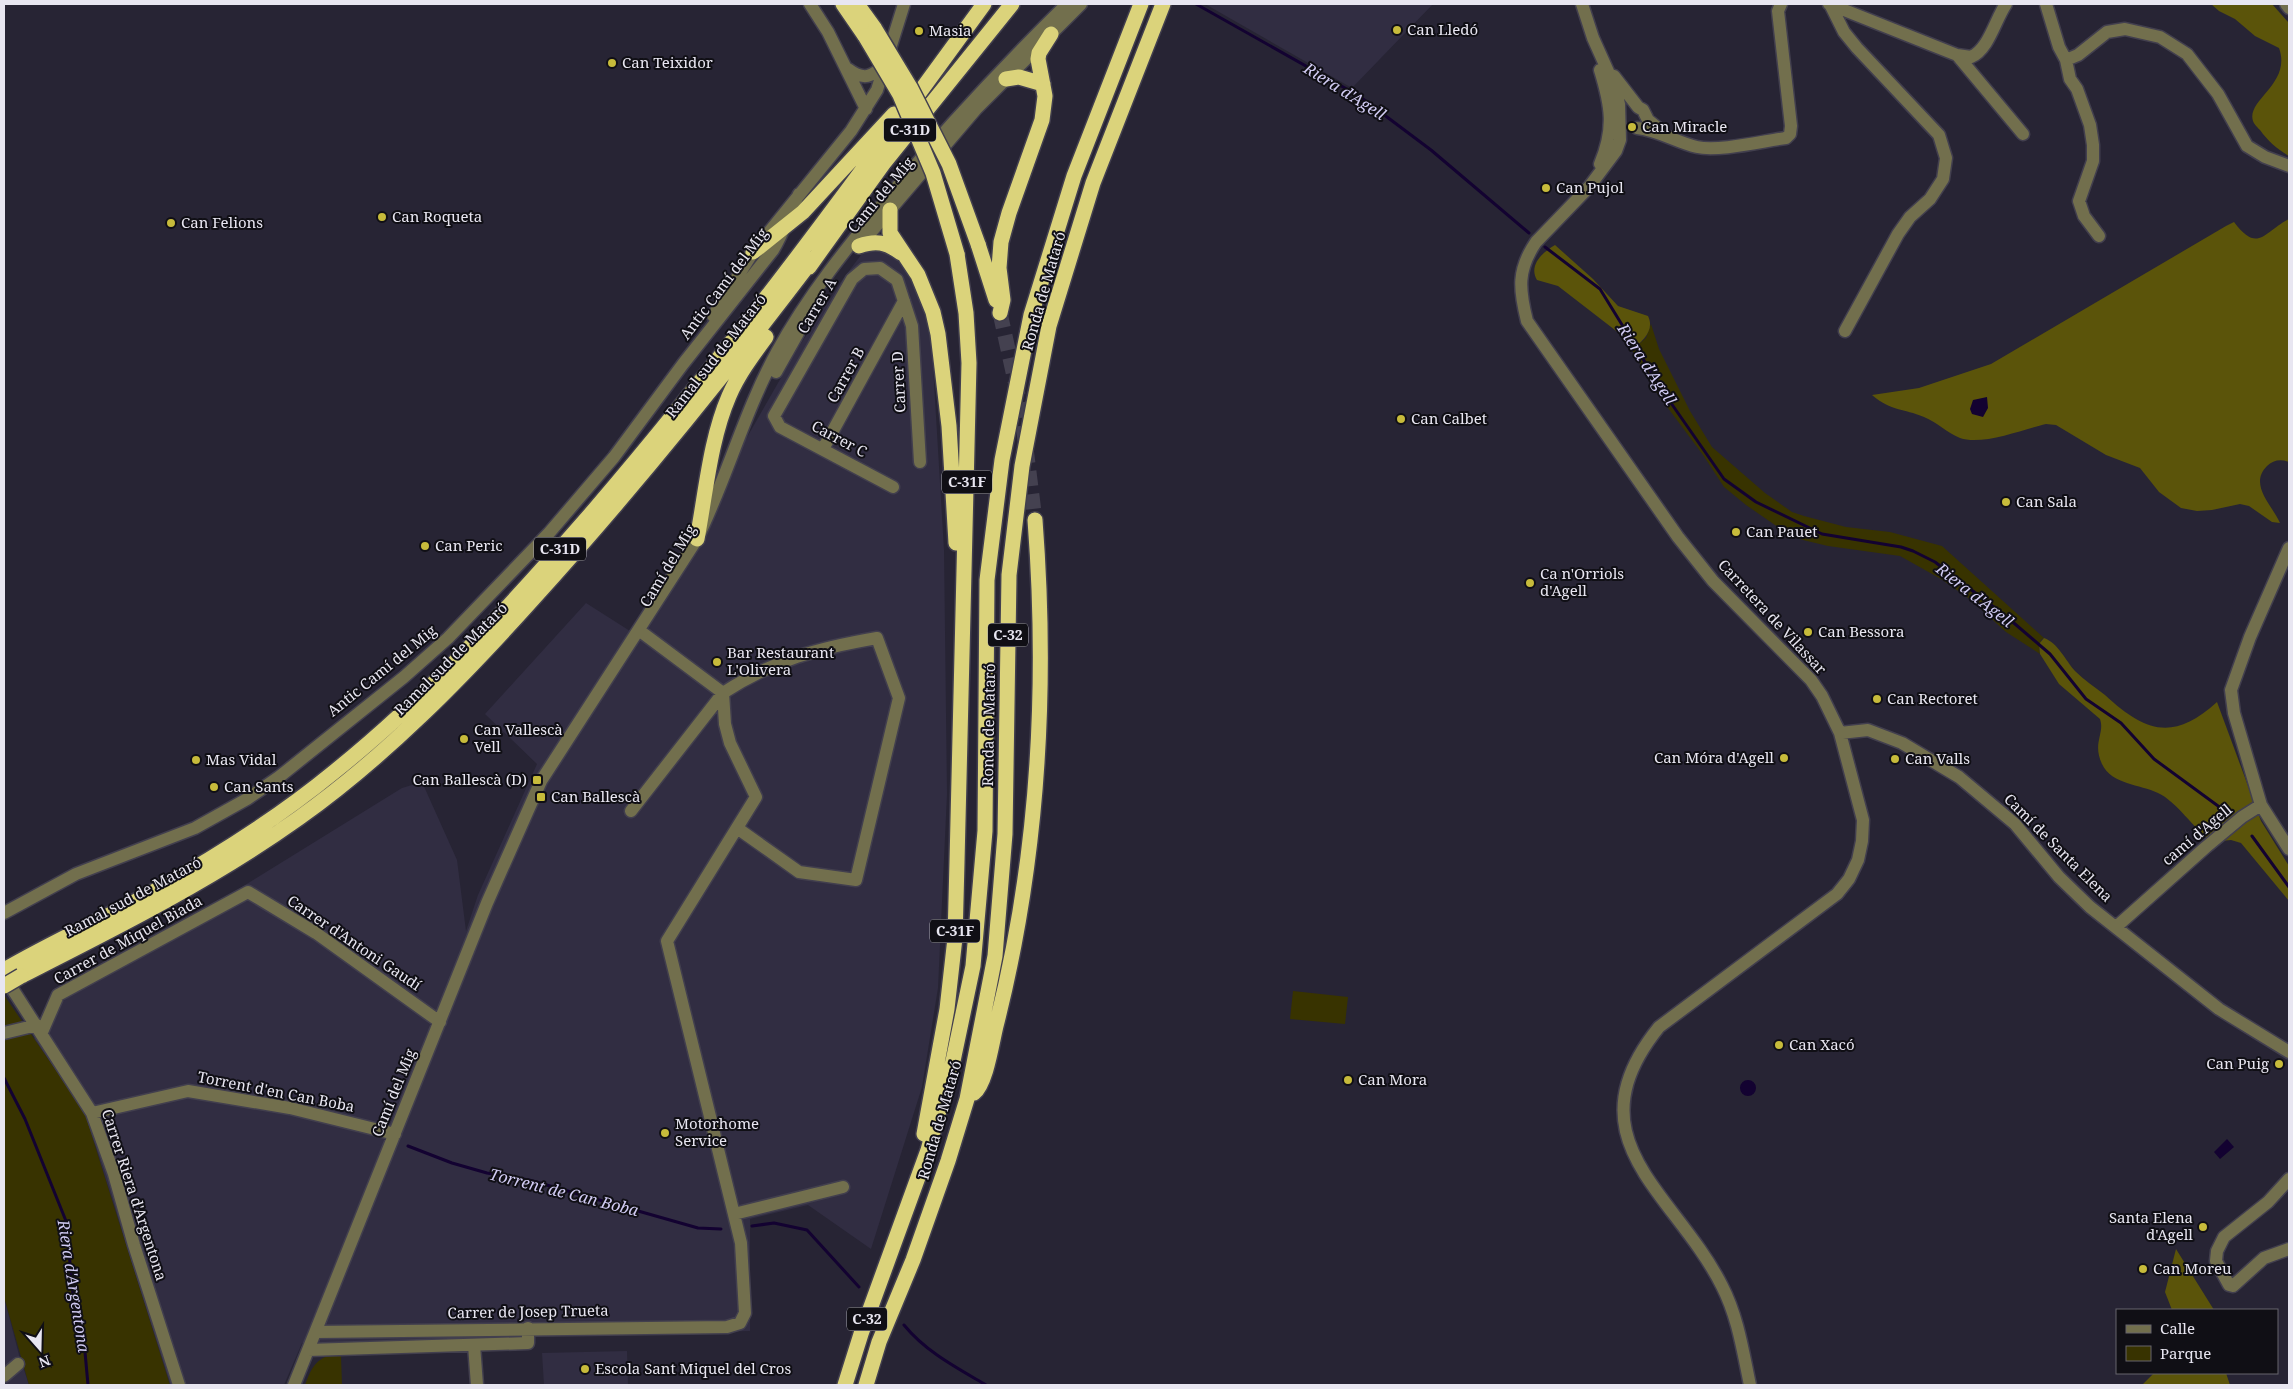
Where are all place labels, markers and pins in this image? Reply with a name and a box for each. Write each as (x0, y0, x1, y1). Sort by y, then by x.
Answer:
place label: Can Lledó (1407, 19, 1478, 39)
place label: Masia (929, 20, 972, 40)
marker: Can Lledó (1391, 24, 1403, 36)
marker: Masia (913, 25, 925, 37)
place label: Can Teixidor (622, 52, 713, 72)
marker: Can Teixidor (606, 57, 618, 69)
place label: Can Miracle (1642, 116, 1727, 136)
marker: Can Miracle (1626, 121, 1638, 133)
place label: Can Pujol (1556, 177, 1624, 197)
marker: Can Pujol (1540, 182, 1552, 194)
place label: Can Roqueta (392, 206, 482, 226)
marker: Can Roqueta (376, 211, 388, 223)
place label: Can Felions (181, 212, 263, 232)
marker: Can Felions (165, 217, 177, 229)
place label: Can Calbet (1411, 408, 1487, 428)
marker: Can Calbet (1395, 413, 1407, 425)
place label: Can Sala (2016, 491, 2077, 511)
marker: Can Sala (2000, 496, 2012, 508)
place label: Can Pauet (1746, 521, 1818, 541)
marker: Can Pauet (1730, 526, 1742, 538)
place label: Can Peric (435, 535, 503, 555)
marker: Can Peric (419, 540, 431, 552)
place label: Ca n'Orriols d'Agell (1540, 563, 1624, 600)
marker: Ca n'Orriols d'Agell (1524, 577, 1536, 589)
place label: Can Bessora (1818, 621, 1904, 641)
marker: Can Bessora (1802, 626, 1814, 638)
place label: Bar Restaurant L'Olivera (727, 642, 834, 679)
marker: Bar Restaurant L'Olivera (711, 656, 723, 668)
place label: Can Rectoret (1887, 688, 1978, 708)
marker: Can Rectoret (1871, 693, 1883, 705)
place label: Can Vallescà Vell (474, 719, 563, 756)
marker: Can Vallescà Vell (458, 733, 470, 745)
place label: Can Móra d'Agell (1654, 747, 1774, 767)
place label: Can Valls (1905, 748, 1970, 768)
place label: Mas Vidal (206, 749, 277, 769)
marker: Can Móra d'Agell (1778, 752, 1790, 764)
marker: Can Valls (1889, 753, 1901, 765)
marker: Mas Vidal (190, 754, 202, 766)
place label: Can Ballescà (D) (412, 769, 527, 789)
marker: Can Ballescà (D) (531, 774, 543, 786)
place label: Can Sants (224, 776, 294, 796)
marker: Can Sants (208, 781, 220, 793)
place label: Can Ballescà (551, 786, 640, 806)
marker: Can Ballescà (535, 791, 547, 803)
place label: Can Xacó (1789, 1034, 1855, 1054)
marker: Can Xacó (1773, 1039, 1785, 1051)
place label: Can Puig (2206, 1053, 2269, 1073)
marker: Can Puig (2273, 1058, 2285, 1070)
place label: Can Mora (1358, 1069, 1427, 1089)
marker: Can Mora (1342, 1074, 1354, 1086)
place label: Motorhome Service (675, 1113, 759, 1150)
marker: Motorhome Service (659, 1127, 671, 1139)
place label: Santa Elena d'Agell (2109, 1207, 2193, 1244)
marker: Santa Elena d'Agell (2197, 1221, 2209, 1233)
place label: Can Moreu (2153, 1258, 2232, 1278)
marker: Can Moreu (2137, 1263, 2149, 1275)
place label: Escola Sant Miquel del Cros (595, 1358, 791, 1378)
marker: Escola Sant Miquel del Cros (579, 1363, 591, 1375)

